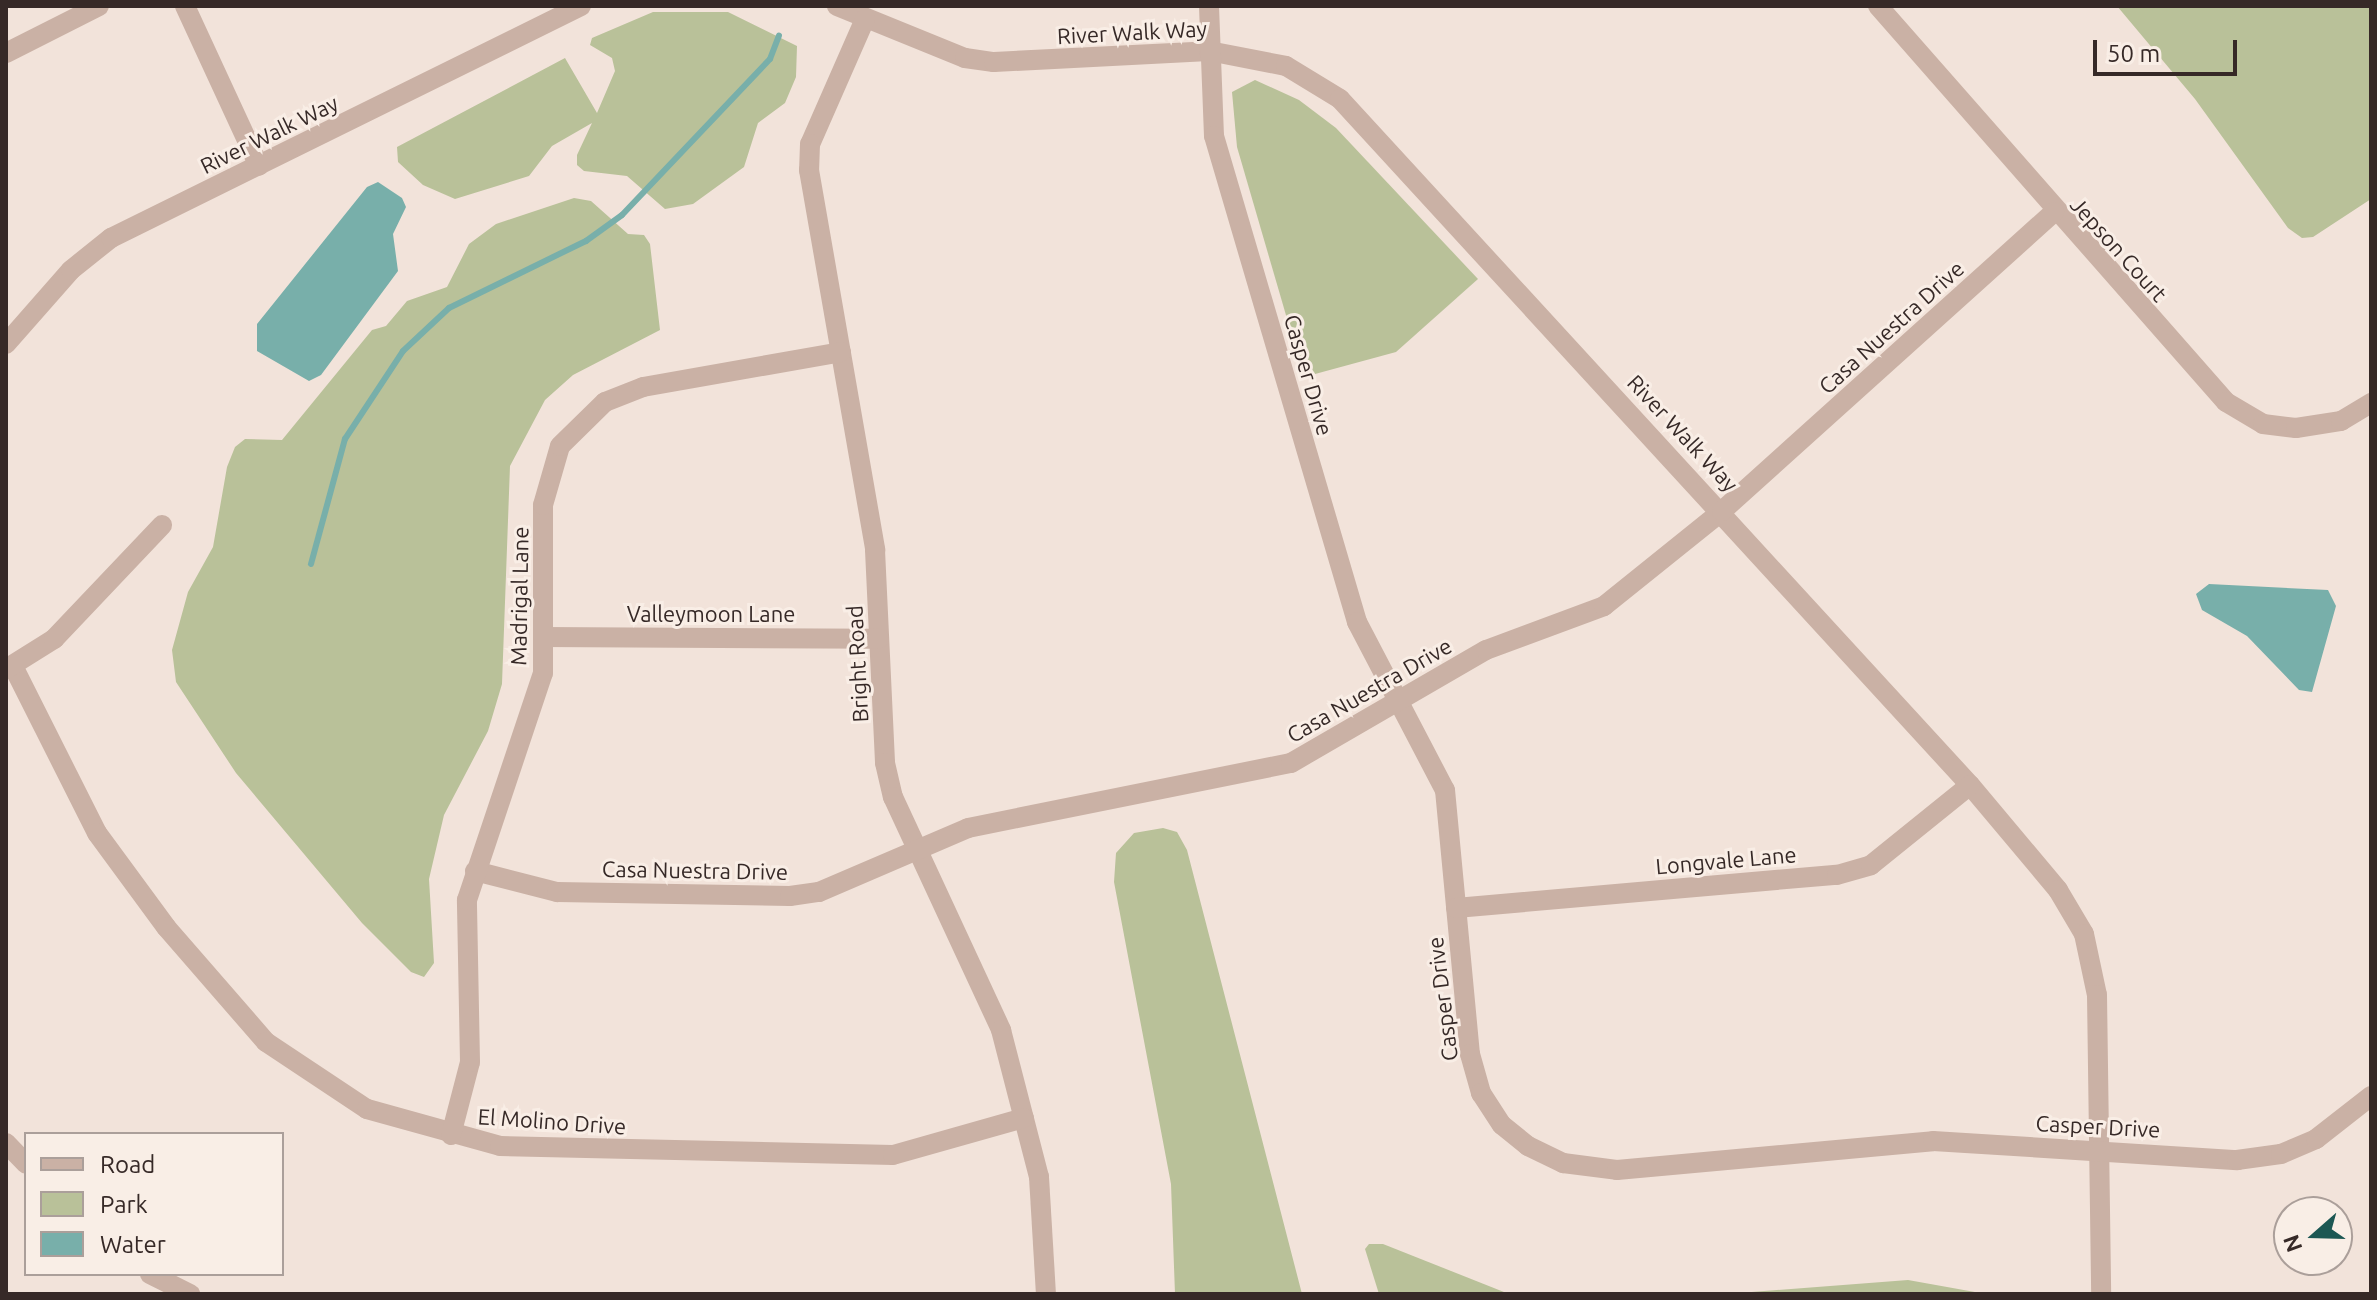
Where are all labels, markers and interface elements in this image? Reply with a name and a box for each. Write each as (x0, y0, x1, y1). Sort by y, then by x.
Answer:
street label: River Walk Way (1056, 15, 1208, 49)
scale bar (2097, 24, 2241, 74)
text: 50 m (2107, 40, 2160, 67)
street label: River Walk Way (196, 89, 342, 179)
street label: Jepson Court (2065, 191, 2173, 307)
street label: Casa Nuestra Drive (1813, 255, 1969, 399)
street label: Casper Drive (1279, 311, 1339, 439)
street label: River Walk Way (1622, 369, 1744, 497)
street label: Madrigal Lane (505, 526, 533, 666)
street label: Valleymoon Lane (627, 601, 795, 627)
street label: Bright Road (841, 605, 873, 723)
street label: Casa Nuestra Drive (1282, 632, 1456, 748)
street label: Longvale Lane (1654, 841, 1798, 879)
street label: Casa Nuestra Drive (602, 855, 788, 885)
street label: Casper Drive (1421, 935, 1463, 1063)
street label: El Molino Drive (477, 1103, 627, 1139)
street label: Casper Drive (2035, 1110, 2161, 1142)
legend (24, 1132, 284, 1276)
text: Road (100, 1151, 155, 1178)
text: Park (100, 1191, 148, 1218)
north arrow (2273, 1196, 2353, 1276)
text: Water (100, 1231, 166, 1258)
text: N (2277, 1232, 2306, 1256)

